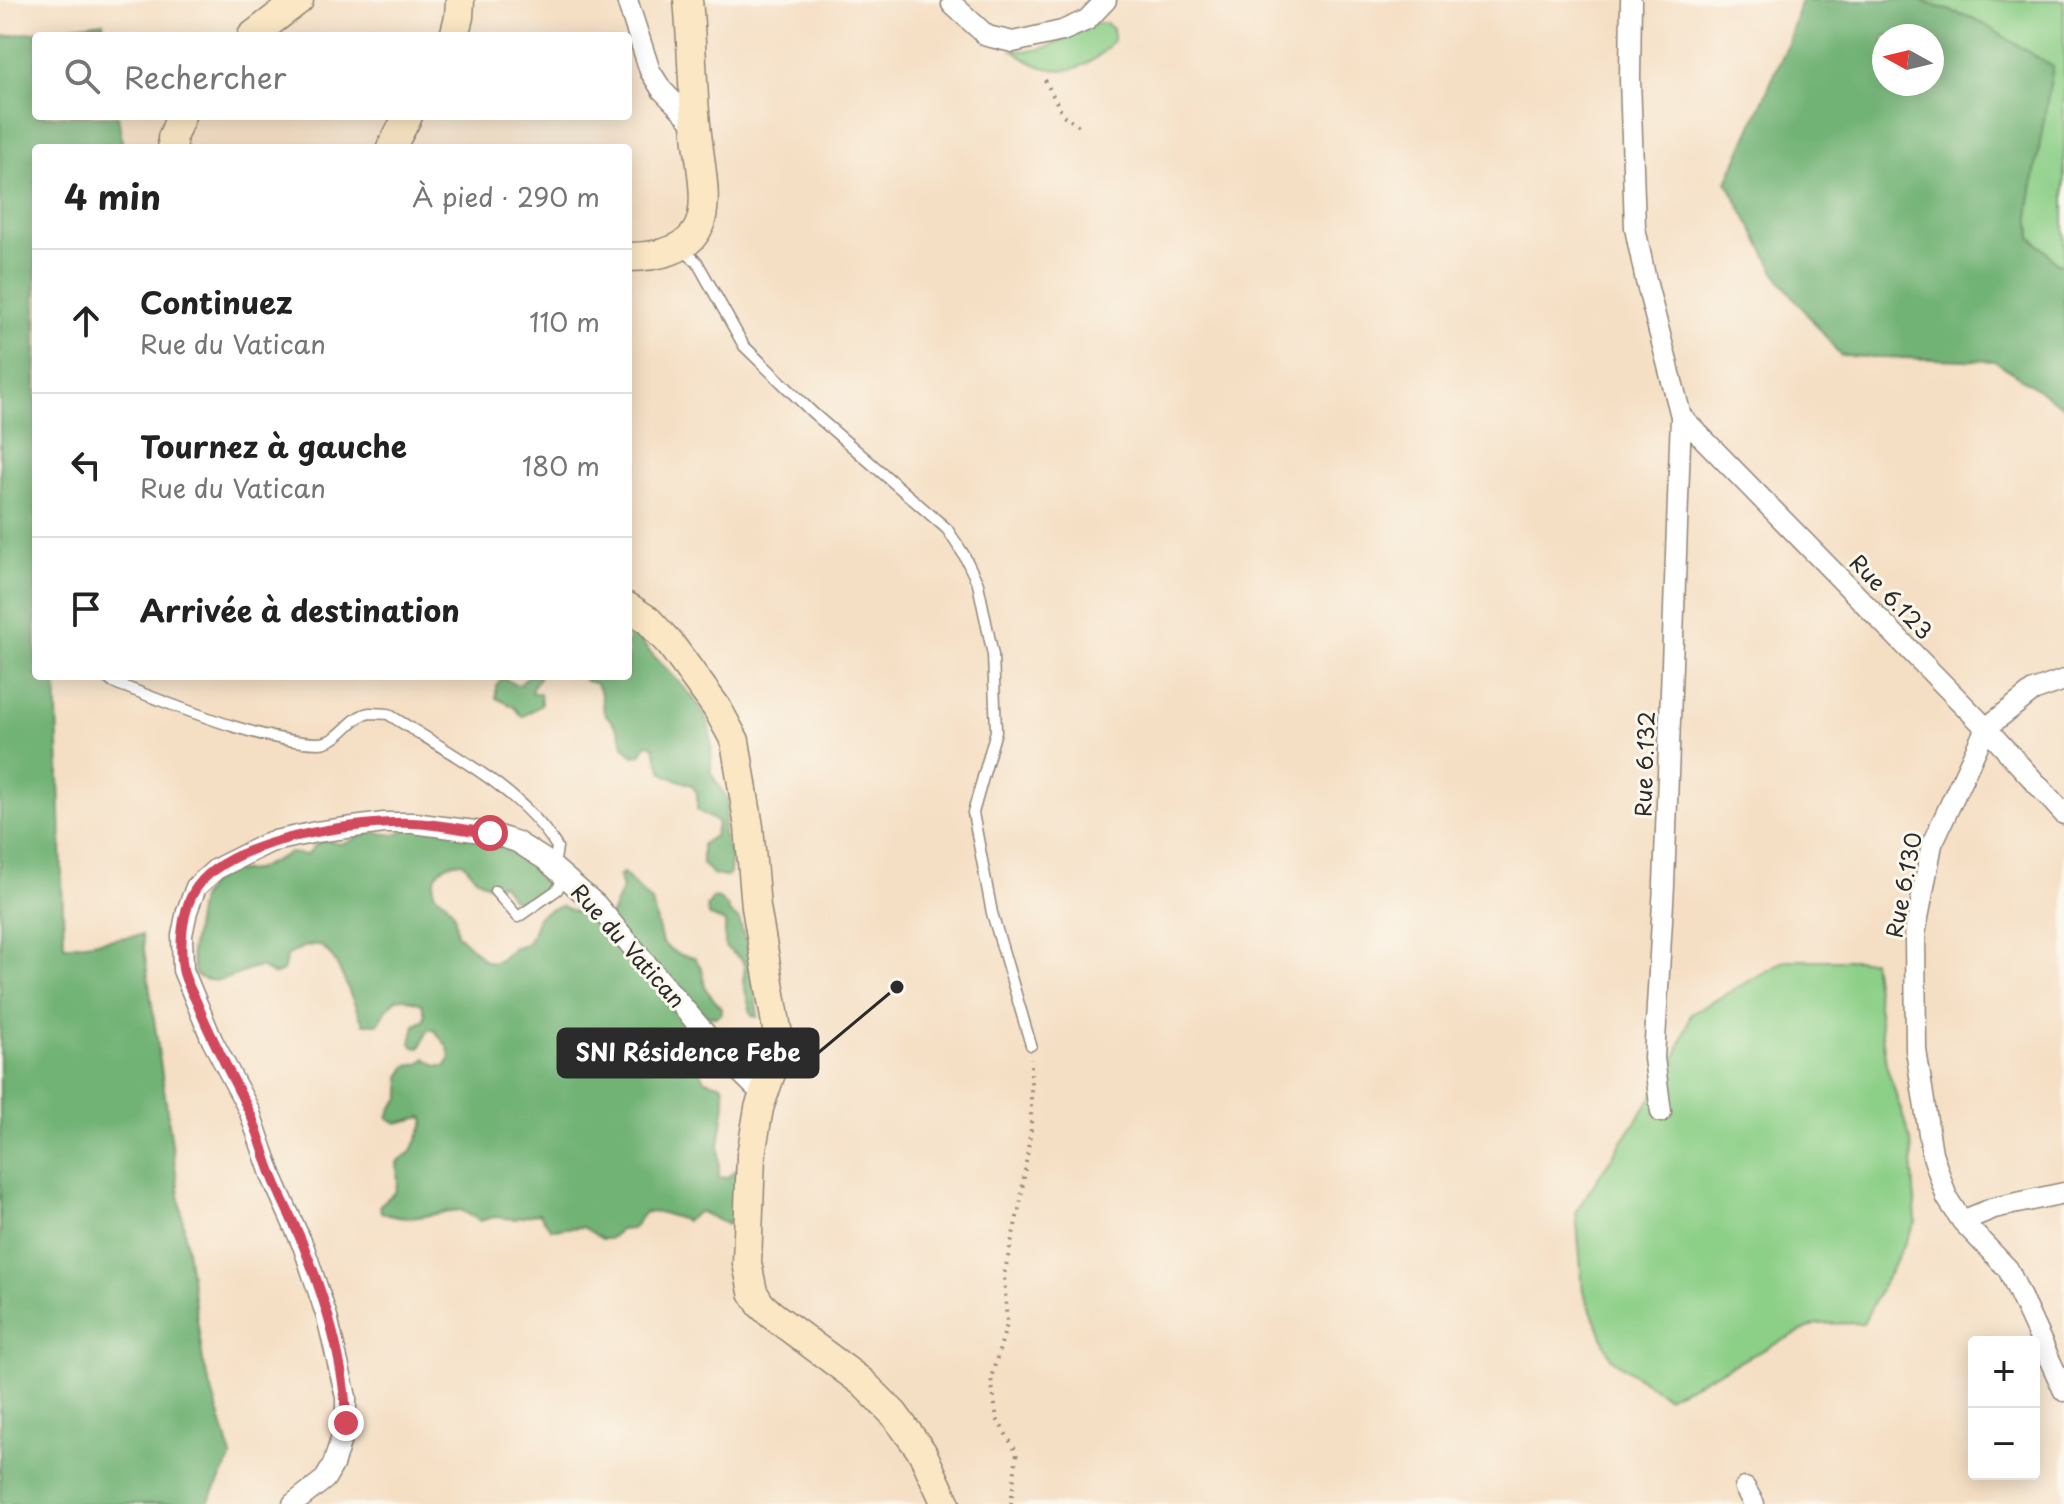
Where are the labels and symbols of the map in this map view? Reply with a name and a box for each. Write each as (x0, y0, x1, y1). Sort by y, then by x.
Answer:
north arrow (1872, 24, 1944, 96)
street label: Rue 6.123 (1843, 546, 1941, 646)
street label: Rue 6.132 (1625, 710, 1662, 817)
route start (472, 815, 508, 851)
street label: Rue 6.130 (1876, 829, 1929, 940)
street label: Rue du Vatican (564, 876, 694, 1014)
callout: SNI Résidence Febe (558, 1029, 818, 1077)
text: SNI Résidence Febe (575, 1033, 801, 1069)
route end (328, 1405, 364, 1441)

